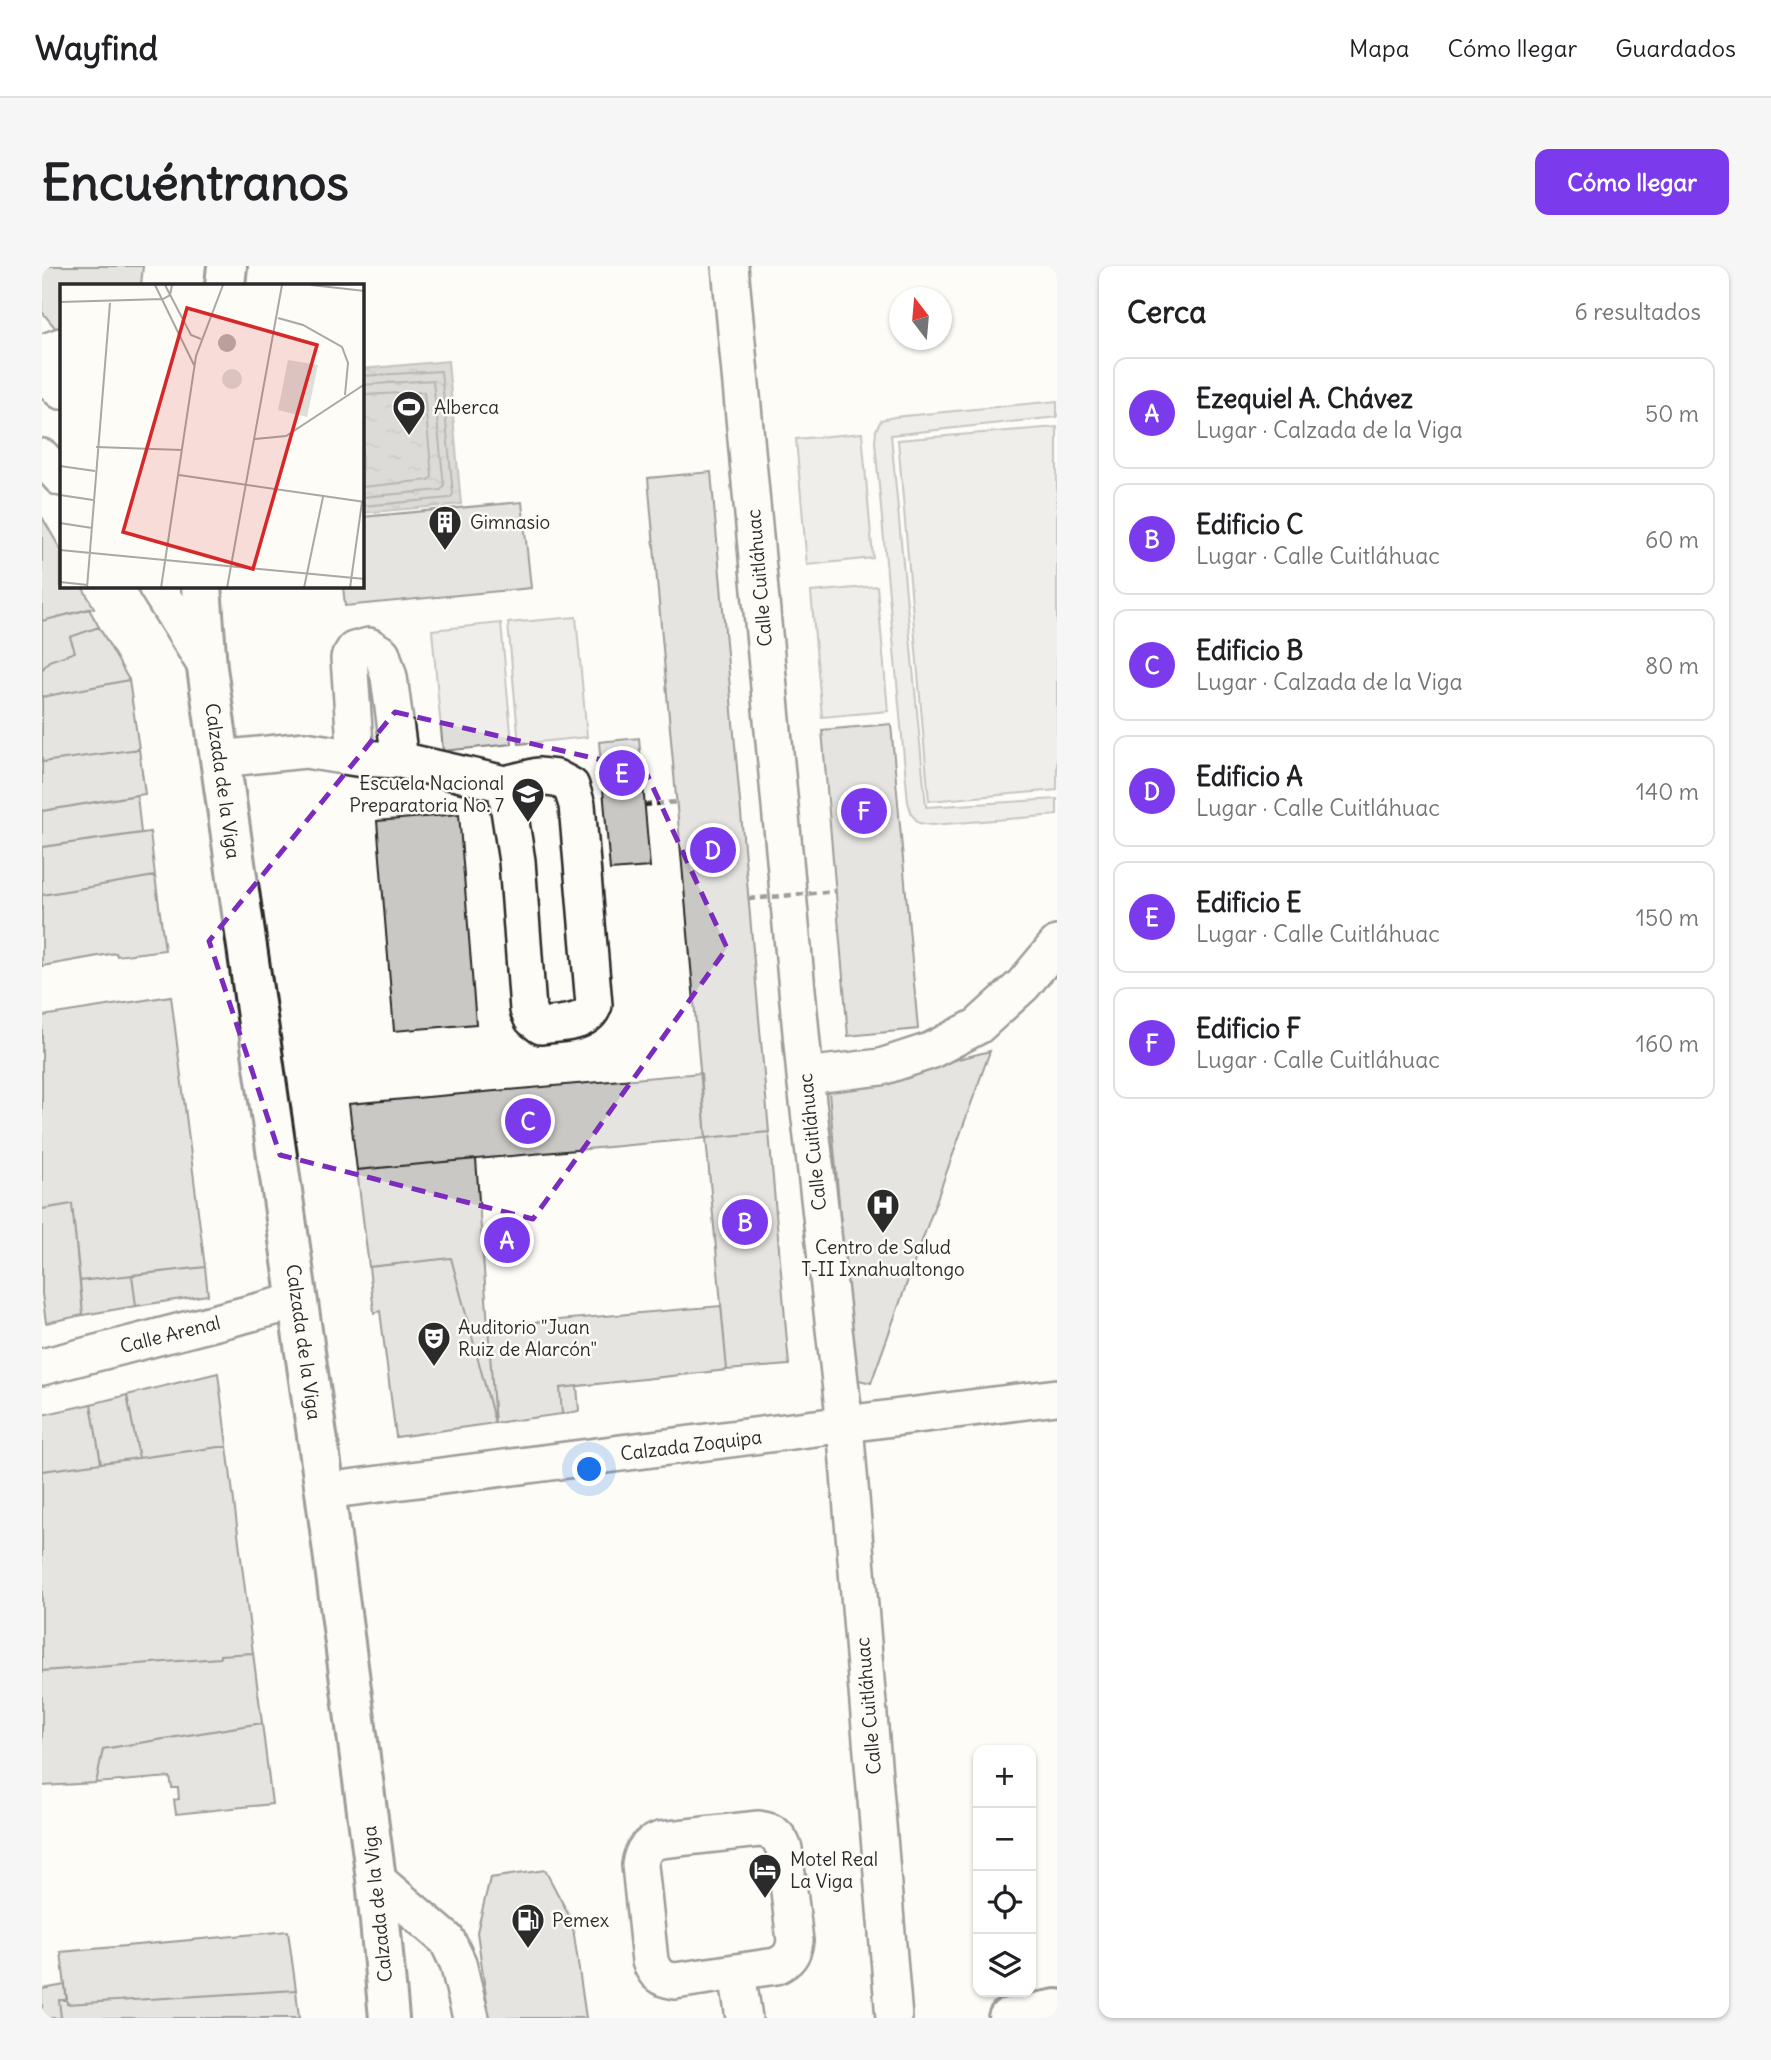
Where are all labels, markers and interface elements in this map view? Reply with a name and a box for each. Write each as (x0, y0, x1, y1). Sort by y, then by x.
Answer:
text: Wayfind (35, 27, 158, 69)
text: Mapa (1349, 33, 1409, 63)
text: Cómo llegar (1447, 33, 1577, 63)
text: Guardados (1615, 33, 1736, 63)
button: Cómo llegar (1535, 149, 1729, 215)
text: Encuéntranos (42, 152, 349, 213)
inset map (60, 284, 364, 588)
north arrow (889, 287, 952, 350)
text: Cerca (1127, 293, 1206, 331)
text: 6 resultados (1574, 297, 1701, 326)
text: Ezequiel A. Chávez (1196, 382, 1413, 415)
sports icon: Alberca (390, 388, 428, 437)
place label: Alberca (434, 395, 499, 419)
text: A (1145, 399, 1159, 428)
text: 50 m (1645, 399, 1699, 428)
text: Lugar · Calzada de la Viga (1196, 415, 1463, 444)
building icon: Gimnasio (426, 503, 464, 552)
street label: Calle Cuitláhuac (741, 508, 777, 648)
text: Edificio C (1196, 508, 1303, 541)
place label: Gimnasio (470, 510, 550, 534)
text: B (1144, 525, 1160, 554)
text: 60 m (1645, 525, 1699, 554)
text: Lugar · Calle Cuitláhuac (1196, 541, 1440, 570)
text: Edificio B (1196, 634, 1303, 667)
text: C (1144, 651, 1160, 680)
text: 80 m (1645, 651, 1699, 680)
text: Lugar · Calzada de la Viga (1196, 667, 1463, 696)
street label: Calzada de la Viga (200, 702, 246, 860)
pin: E (599, 747, 645, 799)
text: Edificio A (1196, 760, 1303, 793)
place label: Escuela Nacional Preparatoria No. 7 (349, 771, 504, 817)
school or university icon: Escuela Nacional Preparatoria No. 7 (509, 775, 547, 824)
text: D (1144, 777, 1160, 806)
text: 140 m (1636, 777, 1699, 806)
pin: F (841, 785, 887, 837)
text: Lugar · Calle Cuitláhuac (1196, 793, 1440, 822)
pin: D (690, 824, 736, 876)
text: Edificio E (1196, 886, 1301, 919)
text: E (1145, 903, 1159, 932)
text: 150 m (1636, 903, 1699, 932)
text: Lugar · Calle Cuitláhuac (1196, 919, 1440, 948)
text: Edificio F (1196, 1012, 1301, 1045)
text: F (1145, 1029, 1159, 1058)
text: 160 m (1636, 1029, 1699, 1058)
text: Lugar · Calle Cuitláhuac (1196, 1045, 1440, 1074)
street label: Calle Cuitláhuac (793, 1072, 831, 1212)
pin: C (505, 1095, 551, 1147)
hospital icon: Centro de Salud T-II Ixnahualtongo (864, 1186, 902, 1235)
pin: B (722, 1196, 768, 1248)
pin: A (484, 1214, 530, 1266)
place label: Centro de Salud T-II Ixnahualtongo (801, 1235, 965, 1281)
street label: Calzada de la Viga (281, 1263, 327, 1421)
street label: Calle Arenal (118, 1310, 222, 1358)
place label: Auditorio "Juan Ruiz de Alarcón" (458, 1315, 597, 1361)
theatre icon: Auditorio "Juan Ruiz de Alarcón" (415, 1319, 453, 1368)
street label: Calzada Zoquipa (619, 1424, 763, 1466)
your location (572, 1452, 606, 1486)
street label: Calle Cuitláhuac (850, 1636, 886, 1776)
map controls (973, 1745, 1036, 1997)
button: + (973, 1745, 1036, 1808)
button: − (973, 1808, 1036, 1871)
street label: Calzada de la Viga (357, 1825, 397, 1983)
place label: Motel Real La Viga (790, 1847, 878, 1893)
hotel icon: Motel Real La Viga (746, 1851, 784, 1900)
button: locate (973, 1871, 1036, 1934)
fuel station icon: Pemex (509, 1901, 547, 1950)
place label: Pemex (552, 1908, 610, 1932)
button: layers (973, 1934, 1036, 1997)

